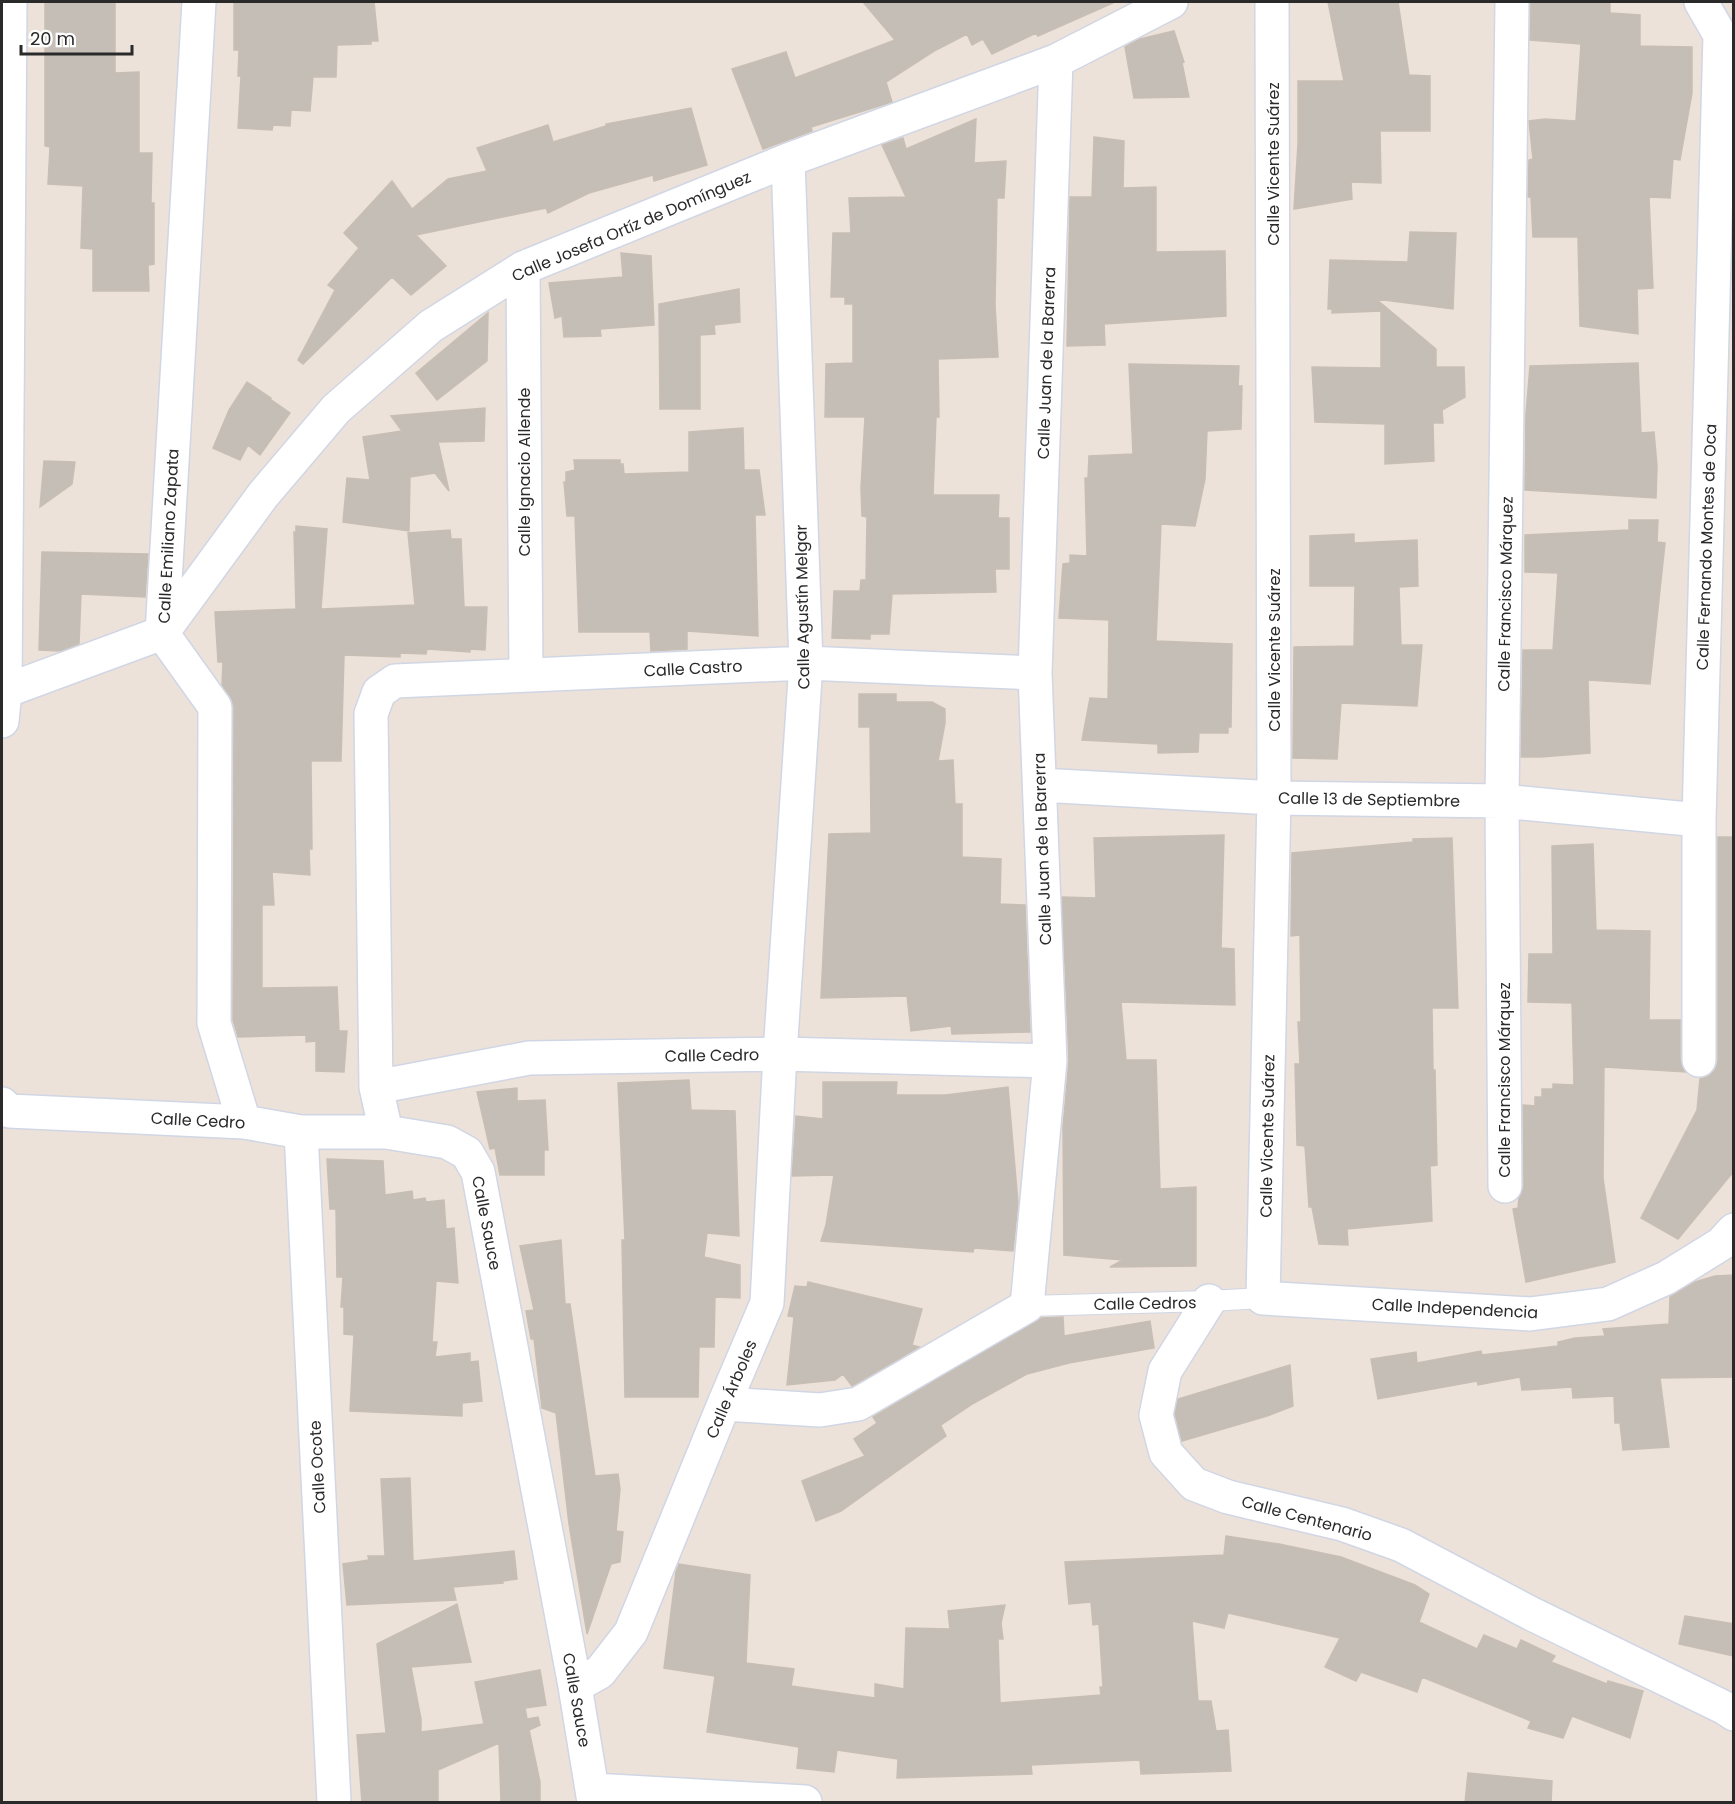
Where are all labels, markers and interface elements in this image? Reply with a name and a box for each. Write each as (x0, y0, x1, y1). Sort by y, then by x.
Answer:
scale bar (21, 18, 132, 56)
text: 20 m (30, 26, 75, 51)
street label: Calle Vicente Suárez (1262, 82, 1285, 246)
street label: Calle Josefa Ortíz de Domínguez (508, 165, 754, 287)
street label: Calle Juan de la Barerra (1032, 266, 1061, 460)
street label: Calle Ignacio Allende (513, 388, 536, 556)
street label: Calle Fernando Montes de Oca (1691, 423, 1722, 671)
street label: Calle Emiliano Zapata (152, 448, 185, 624)
street label: Calle Francisco Márquez (1492, 496, 1519, 692)
street label: Calle Agustín Melgar (790, 524, 815, 690)
street label: Calle Vicente Suárez (1263, 568, 1286, 732)
street label: Calle Castro (643, 654, 743, 683)
street label: Calle Juan de la Barerra (1028, 752, 1057, 946)
street label: Calle 13 de Septiembre (1278, 786, 1460, 813)
street label: Calle Francisco Márquez (1493, 982, 1516, 1178)
street label: Calle Cedro (665, 1043, 759, 1068)
street label: Calle Vicente Suárez (1255, 1054, 1280, 1218)
street label: Calle Cedro (150, 1107, 246, 1134)
street label: Calle Sauce (466, 1174, 507, 1272)
street label: Calle Cedros (1093, 1291, 1197, 1316)
street label: Calle Independencia (1371, 1293, 1539, 1324)
street label: Calle Árboles (700, 1336, 763, 1442)
street label: Calle Ocote (304, 1420, 331, 1514)
street label: Calle Centenario (1239, 1490, 1375, 1547)
street label: Calle Sauce (557, 1651, 596, 1749)

